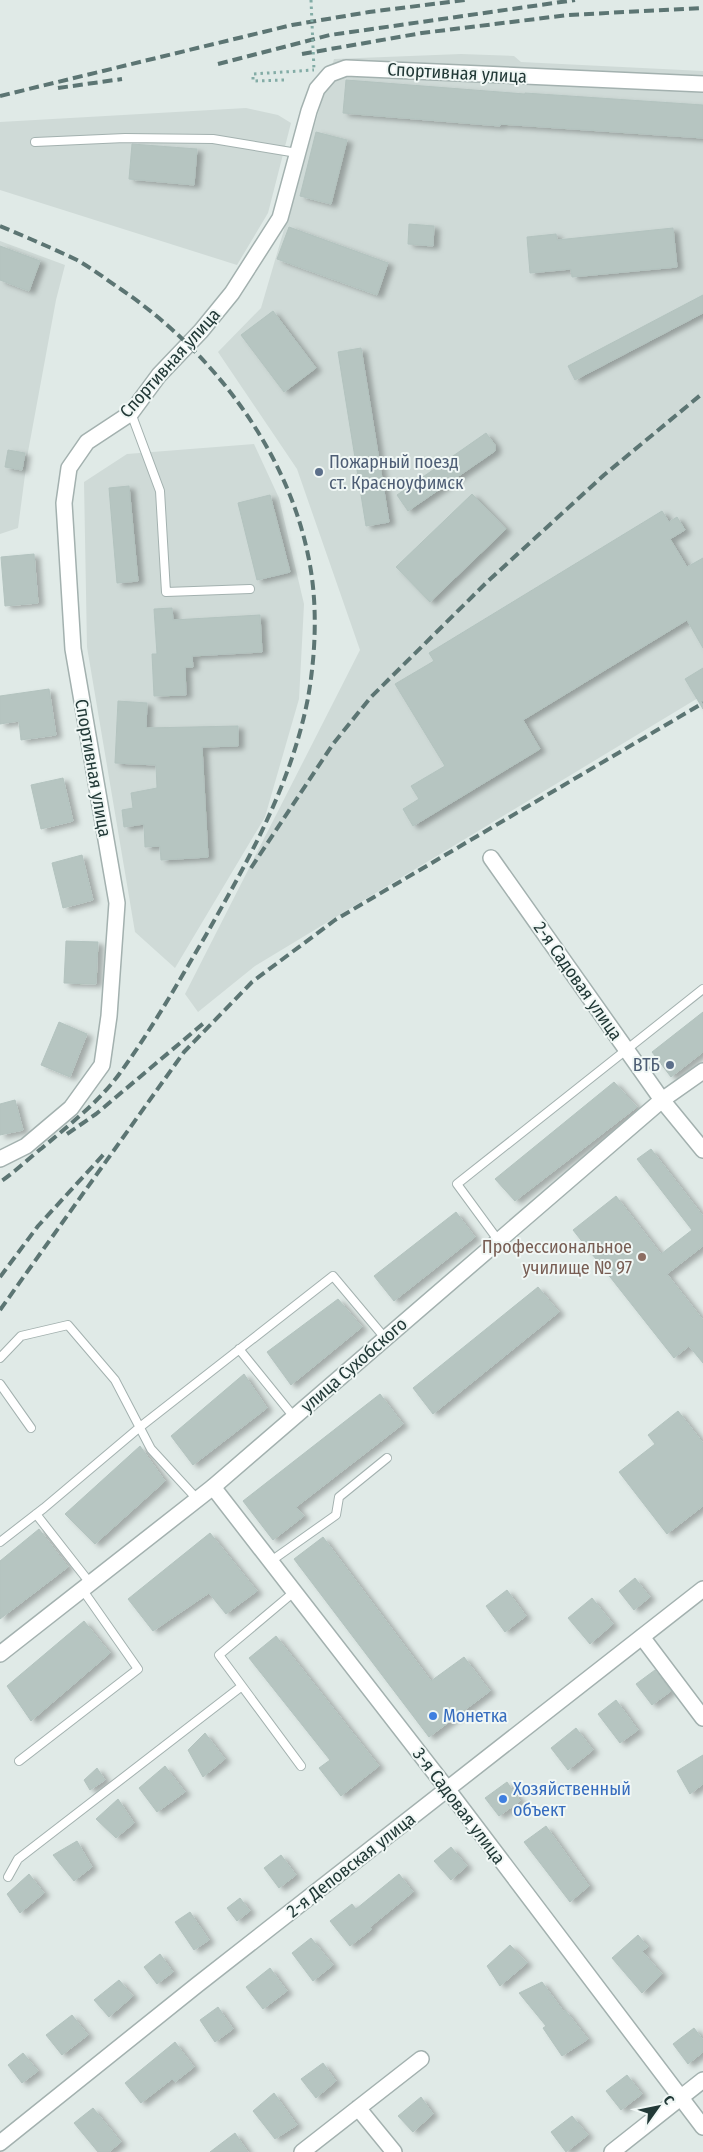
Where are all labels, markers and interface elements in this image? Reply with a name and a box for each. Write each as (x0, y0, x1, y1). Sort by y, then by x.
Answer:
street label: Спортивная улица (387, 58, 528, 88)
street label: Спортивная улица (115, 304, 225, 422)
place label: Пожарный поезд ст. Красноуфимск (329, 451, 464, 494)
marker: Пожарный поезд ст. Красноуфимск (313, 466, 325, 478)
street label: Спортивная улица (70, 697, 116, 839)
street label: 2-я Садовая улица (529, 917, 627, 1045)
place label: ВТБ (633, 1054, 660, 1076)
marker: ВТБ (664, 1059, 676, 1071)
place label: Профессиональное училище № 97 (482, 1236, 632, 1279)
marker: Профессиональное училище № 97 (636, 1251, 648, 1263)
street label: улица Сухобского (296, 1313, 412, 1417)
place label: Монетка (443, 1705, 508, 1727)
marker: Монетка (427, 1710, 439, 1722)
street label: 3-я Садовая улица (408, 1744, 510, 1869)
place label: Хозяйственный объект (513, 1778, 631, 1821)
marker: Хозяйственный объект (497, 1793, 509, 1805)
street label: 2-я Деповская улица (282, 1808, 420, 1922)
north arrow (633, 2082, 683, 2132)
text: С (659, 2092, 678, 2108)

